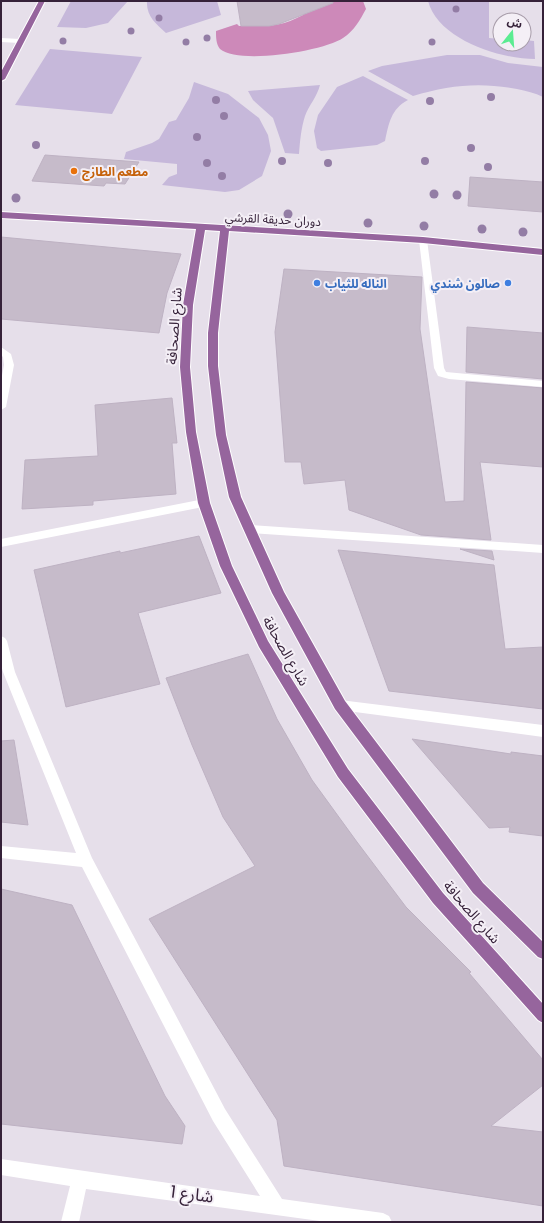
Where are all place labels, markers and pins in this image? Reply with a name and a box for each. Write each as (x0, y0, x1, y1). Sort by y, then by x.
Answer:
place label: مطعم الطازج (82, 163, 148, 181)
marker: مطعم الطازج (69, 166, 79, 176)
place label: الناله للثياب (325, 275, 387, 292)
place label: صالون شندي (430, 275, 500, 293)
marker: الناله للثياب (312, 278, 322, 288)
marker: صالون شندي (503, 278, 513, 288)

